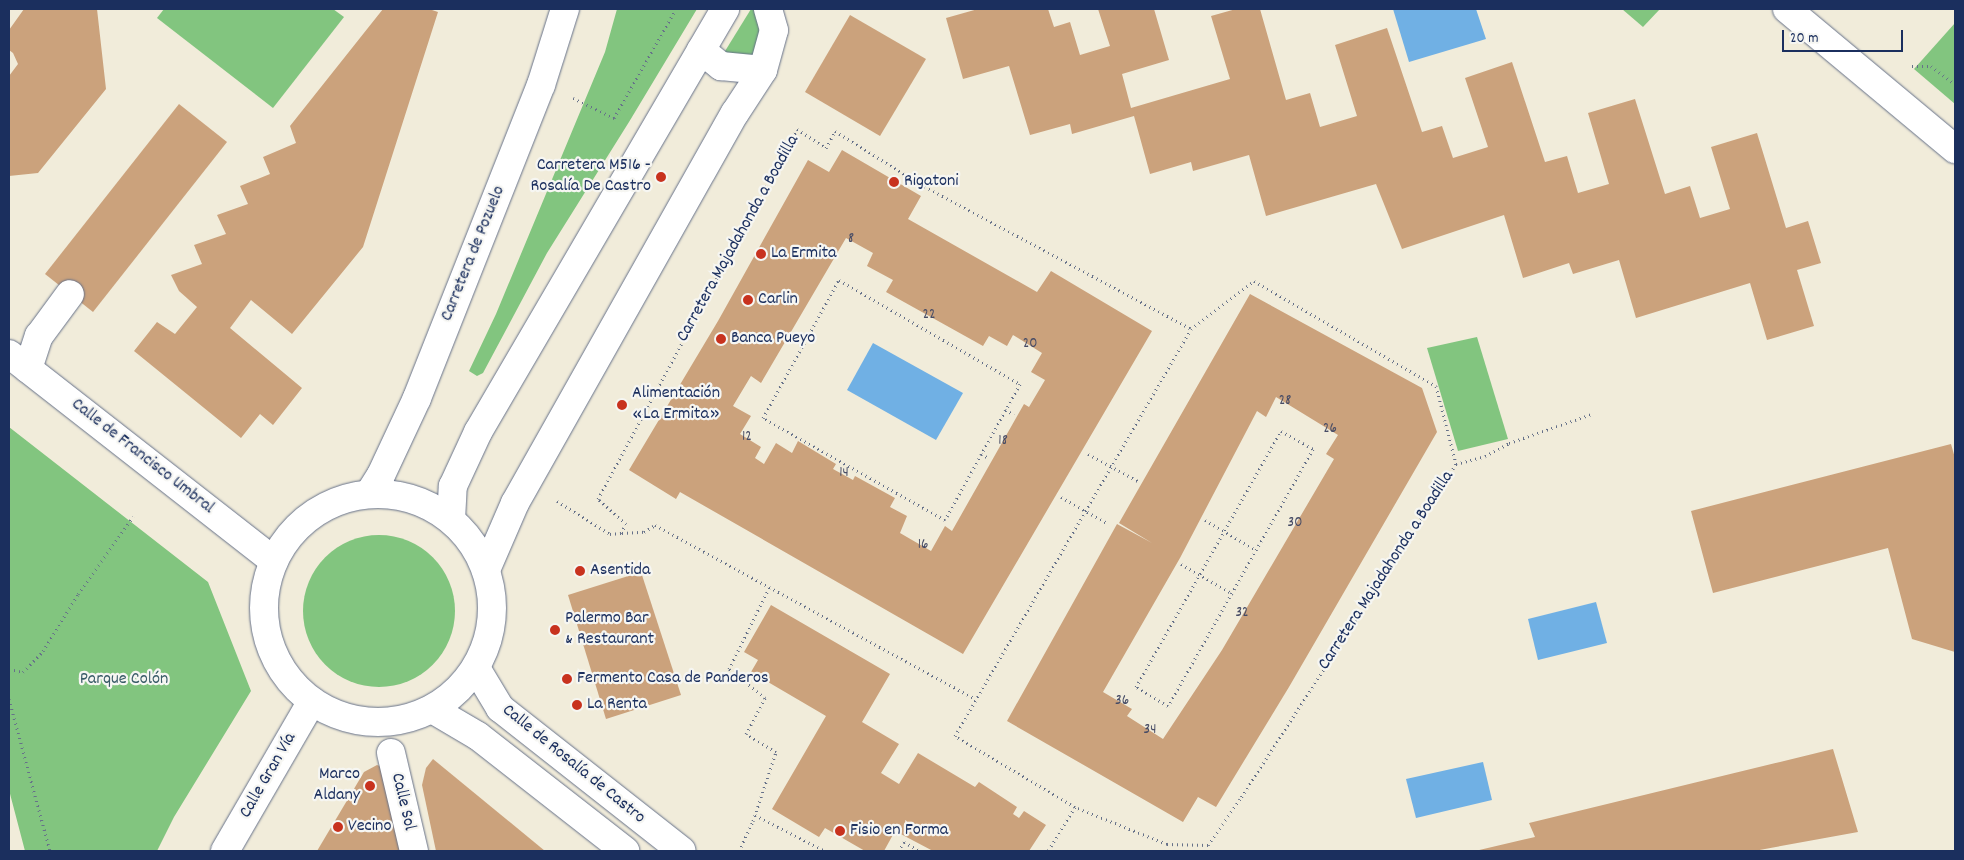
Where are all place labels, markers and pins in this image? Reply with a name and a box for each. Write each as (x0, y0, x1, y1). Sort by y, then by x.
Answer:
place label: Carretera M516 - Rosalía De Castro (530, 156, 651, 198)
marker: Carretera M516 - Rosalía De Castro (655, 171, 667, 183)
place label: Rigatoni (904, 171, 959, 193)
marker: Rigatoni (888, 176, 900, 188)
place label: La Ermita (771, 243, 837, 265)
marker: La Ermita (755, 248, 767, 260)
place label: Carlin (758, 289, 798, 311)
marker: Carlin (742, 294, 754, 306)
place label: Banca Pueyo (731, 328, 815, 350)
marker: Banca Pueyo (715, 333, 727, 345)
place label: Alimentación «La Ermita» (632, 384, 720, 426)
marker: Alimentación «La Ermita» (616, 399, 628, 411)
place label: Asentida (590, 560, 650, 582)
marker: Asentida (574, 565, 586, 577)
place label: Palermo Bar & Restaurant (565, 609, 654, 652)
marker: Palermo Bar & Restaurant (549, 624, 561, 636)
place label: Fermento Casa de Panderos (577, 668, 769, 690)
marker: Fermento Casa de Panderos (561, 673, 573, 685)
place label: La Renta (587, 694, 647, 716)
marker: La Renta (571, 699, 583, 711)
place label: Marco Aldany (313, 765, 360, 808)
marker: Marco Aldany (364, 780, 376, 792)
place label: Vecino (348, 816, 391, 838)
place label: Fisio en Forma (850, 820, 948, 842)
marker: Vecino (332, 821, 344, 833)
marker: Fisio en Forma (834, 825, 846, 837)

